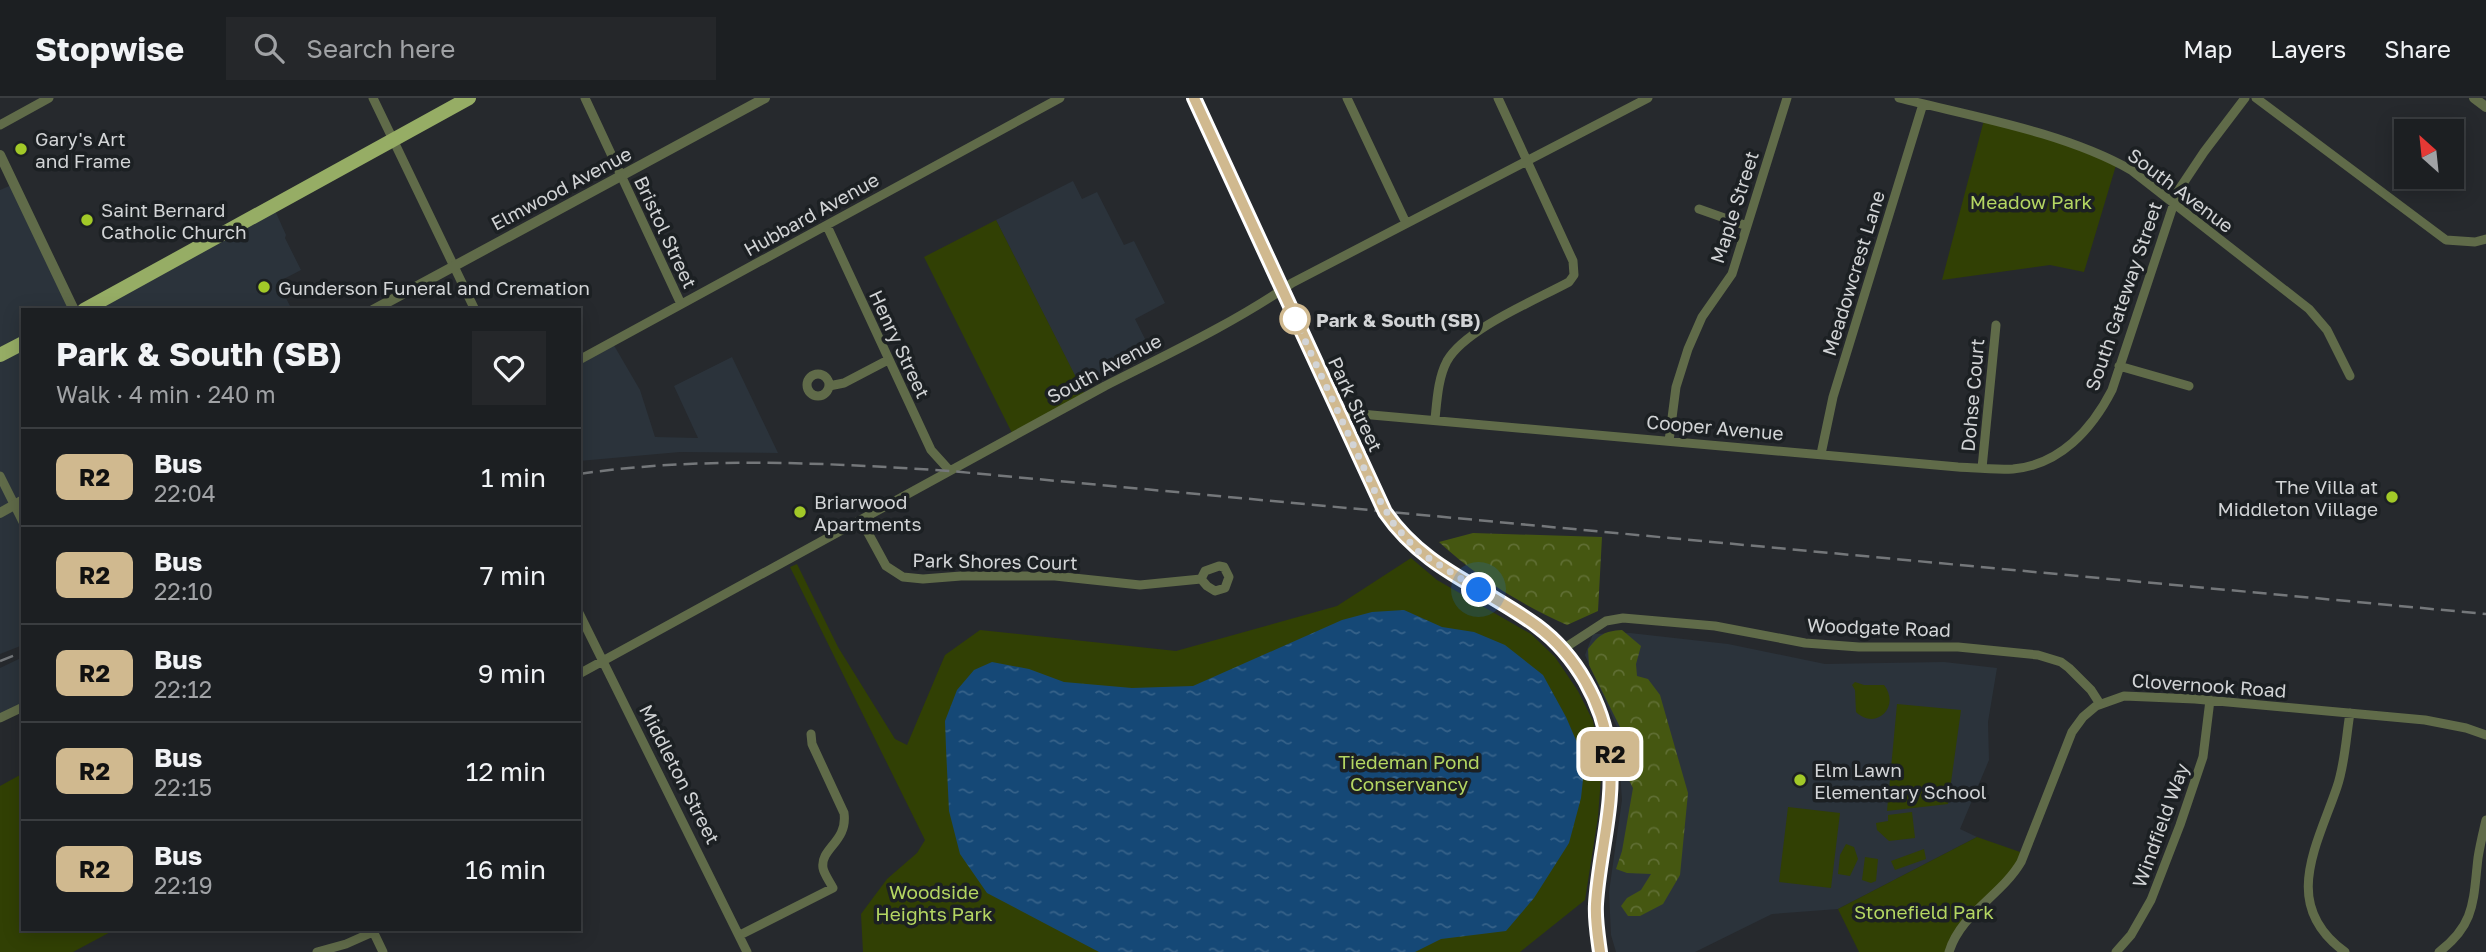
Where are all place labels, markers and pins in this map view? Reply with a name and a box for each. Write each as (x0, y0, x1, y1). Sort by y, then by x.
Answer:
place label: Gary's Art and Frame (35, 127, 131, 172)
marker: Gary's Art and Frame (13, 141, 29, 157)
place label: Saint Bernard Catholic Church (101, 198, 247, 243)
marker: Saint Bernard Catholic Church (79, 212, 95, 228)
place label: Gunderson Funeral and Cremation (278, 276, 590, 299)
marker: Gunderson Funeral and Cremation (256, 279, 272, 295)
marker: Park & South (SB) (1280, 304, 1310, 334)
place label: Park & South (SB) (1316, 308, 1481, 331)
place label: The Villa at Middleton Village (2217, 475, 2378, 520)
marker: The Villa at Middleton Village (2384, 489, 2400, 505)
place label: Briarwood Apartments (814, 490, 922, 535)
marker: Briarwood Apartments (792, 504, 808, 520)
place label: Elm Lawn Elementary School (1814, 758, 1987, 803)
marker: Elm Lawn Elementary School (1792, 772, 1808, 788)

